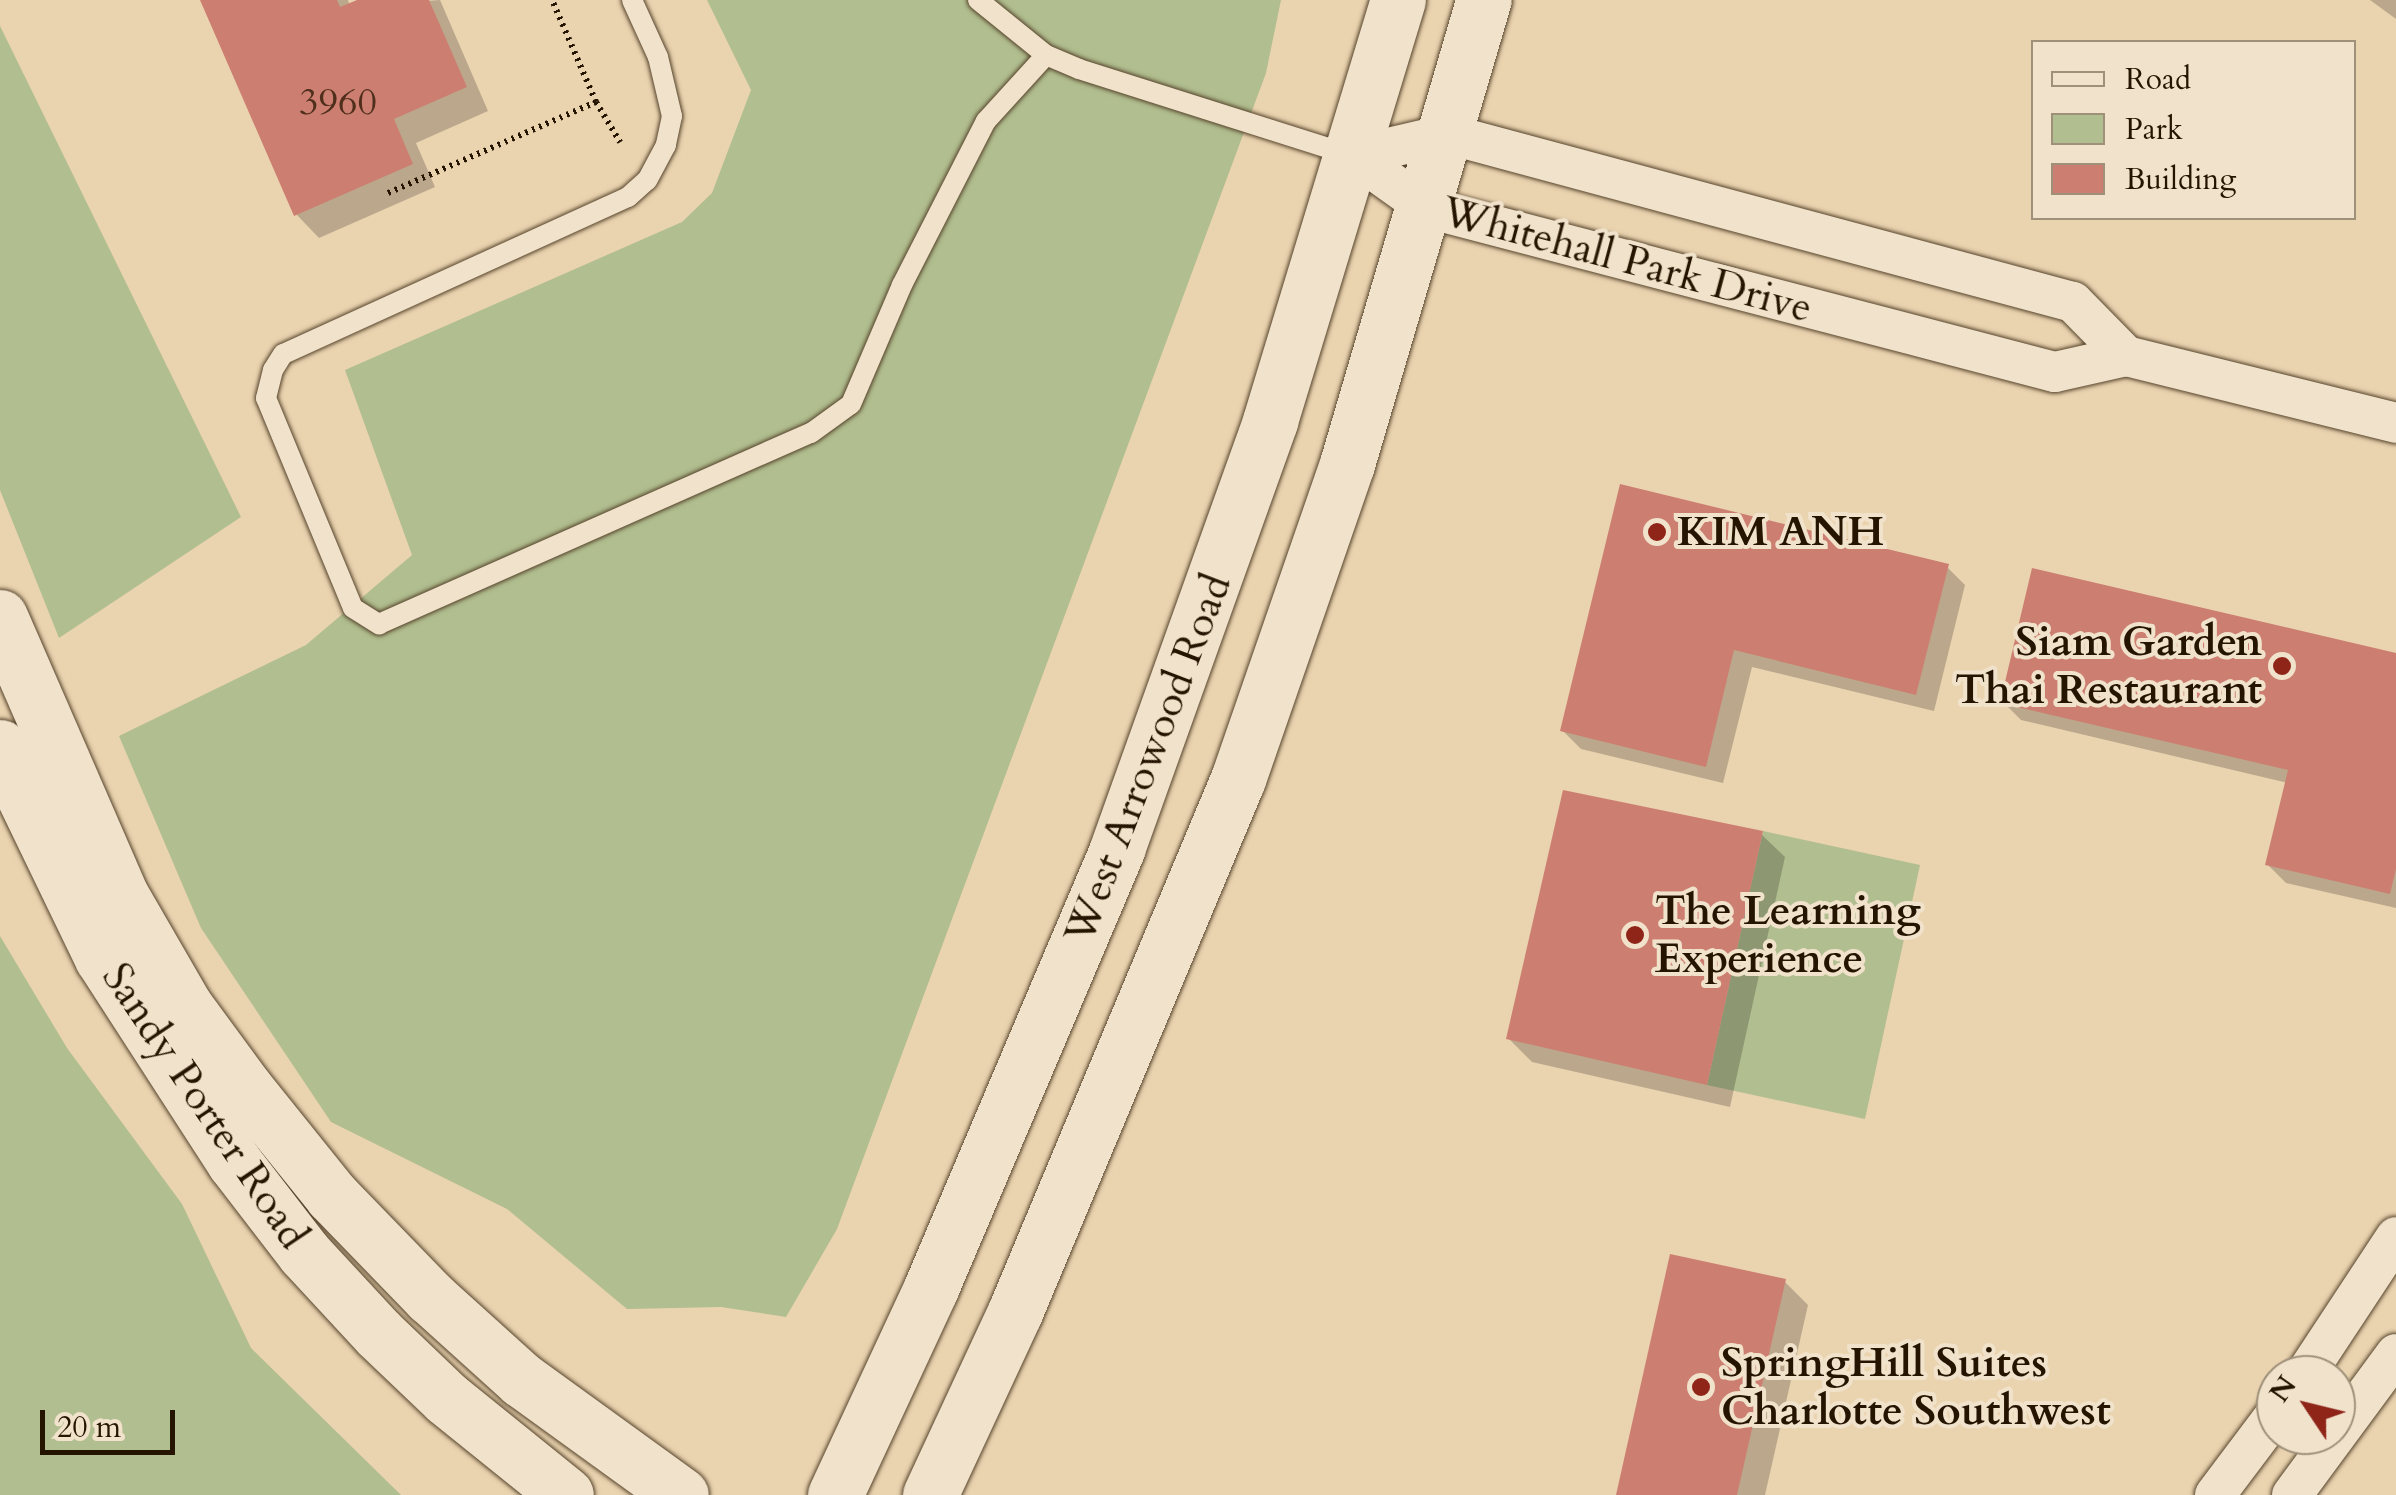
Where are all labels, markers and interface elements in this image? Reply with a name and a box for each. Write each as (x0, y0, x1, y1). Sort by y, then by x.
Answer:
legend (2031, 40, 2356, 220)
text: Road (2125, 59, 2191, 100)
house number: 3960 (299, 80, 377, 126)
text: Park (2125, 109, 2183, 150)
text: Building (2125, 159, 2236, 200)
street label: Whitehall Park Drive (1436, 186, 1818, 334)
place label: KIM ANH (1677, 507, 1884, 557)
marker: KIM ANH (1646, 521, 1668, 543)
street label: West Arrowood Road (1054, 567, 1242, 951)
place label: Siam Garden Thai Restaurant (1955, 617, 2262, 716)
marker: Siam Garden Thai Restaurant (2271, 655, 2293, 677)
place label: The Learning Experience (1655, 886, 1921, 984)
marker: The Learning Experience (1624, 924, 1646, 946)
street label: Sandy Porter Road (91, 954, 319, 1258)
place label: SpringHill Suites Charlotte Southwest (1721, 1338, 2111, 1436)
north arrow (2256, 1355, 2356, 1455)
text: N (2261, 1368, 2306, 1410)
marker: SpringHill Suites Charlotte Southwest (1690, 1376, 1712, 1398)
scale bar (45, 1390, 180, 1452)
text: 20 m (57, 1407, 121, 1448)

